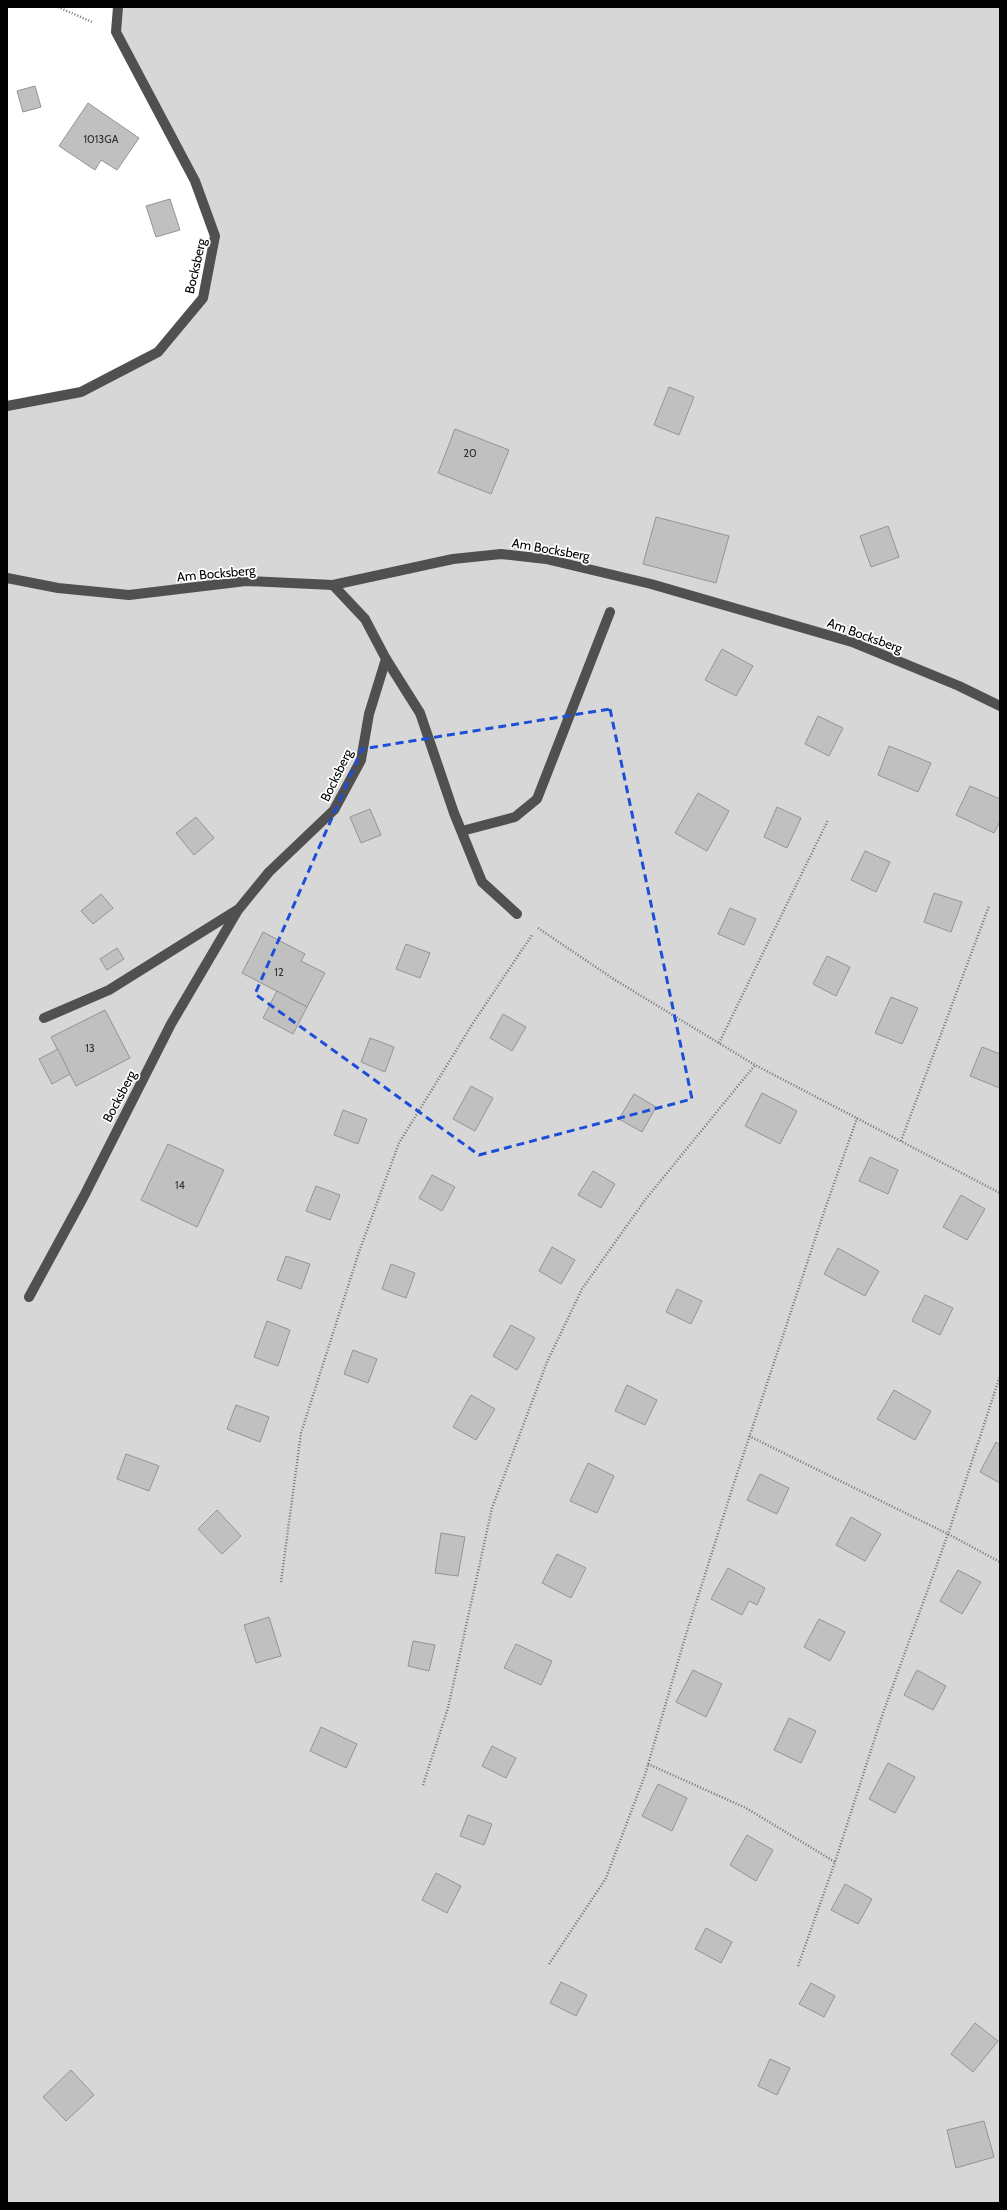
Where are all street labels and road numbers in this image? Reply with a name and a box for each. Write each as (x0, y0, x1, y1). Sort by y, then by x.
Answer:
street label: Bocksberg (181, 236, 209, 295)
street label: Am Bocksberg (511, 534, 592, 564)
street label: Am Bocksberg (176, 562, 256, 584)
street label: Am Bocksberg (825, 614, 905, 656)
street label: Bocksberg (316, 746, 356, 804)
street label: Bocksberg (99, 1067, 140, 1125)

